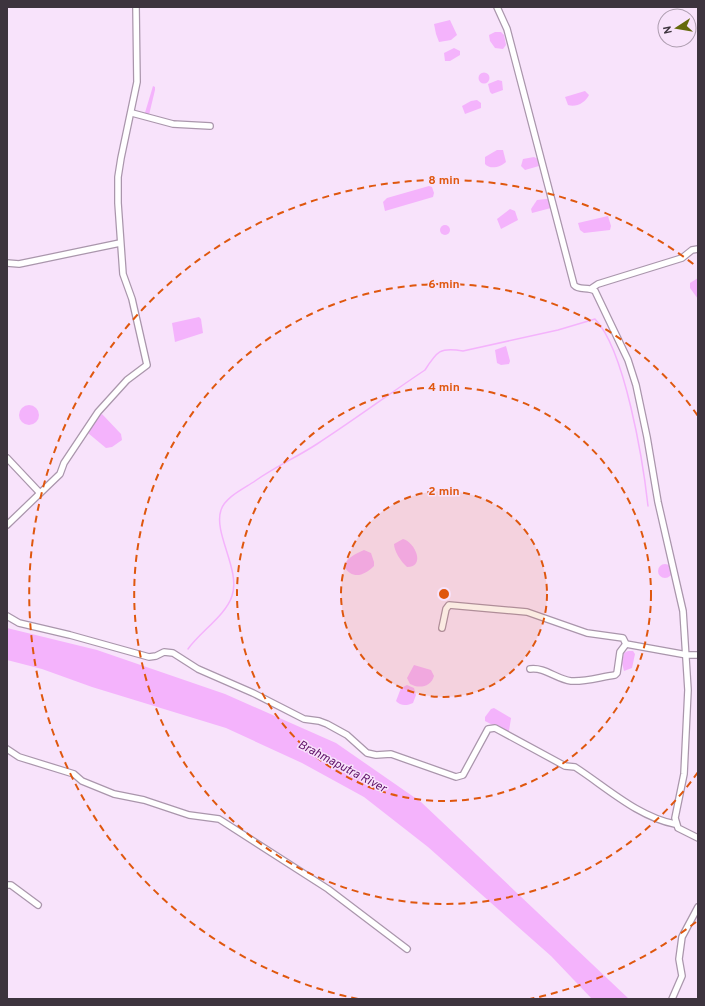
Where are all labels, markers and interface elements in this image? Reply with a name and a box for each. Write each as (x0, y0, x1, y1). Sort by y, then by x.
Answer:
north arrow (657, 8, 697, 48)
text: N (661, 25, 676, 35)
text: 8 min (428, 173, 460, 189)
text: 6 min (428, 277, 460, 293)
text: 4 min (428, 380, 460, 396)
text: 2 min (428, 484, 460, 500)
centre of rings (437, 587, 451, 601)
water label: Brahmaputra River (295, 737, 390, 798)

